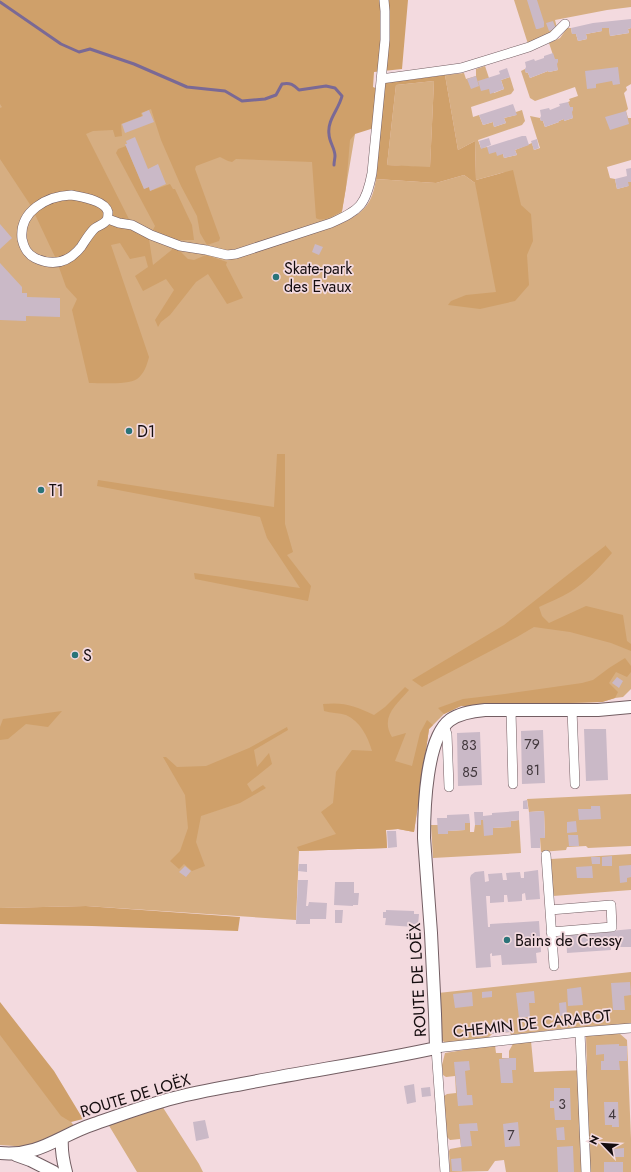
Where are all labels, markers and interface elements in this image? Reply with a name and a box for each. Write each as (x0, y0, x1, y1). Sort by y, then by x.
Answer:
place label: Skate-park des Evaux (284, 257, 353, 298)
marker: Skate-park des Evaux (271, 272, 281, 282)
place label: D1 (137, 420, 155, 443)
marker: D1 (124, 426, 134, 436)
place label: T1 (49, 479, 64, 502)
marker: T1 (36, 485, 46, 495)
place label: S (83, 644, 92, 667)
marker: S (70, 650, 80, 660)
house number: 79 (524, 734, 540, 754)
house number: 83 (461, 735, 477, 755)
house number: 81 (526, 760, 540, 780)
house number: 85 (462, 762, 478, 782)
street label: ROUTE DE LOËX (403, 922, 432, 1038)
place label: Bains de Cressy (515, 929, 623, 952)
marker: Bains de Cressy (502, 935, 512, 945)
street label: CHEMIN DE CARABOT (452, 1004, 613, 1043)
street label: ROUTE DE LOËX (77, 1068, 193, 1123)
house number: 3 (558, 1094, 566, 1114)
house number: 4 (608, 1104, 616, 1124)
north arrow (583, 1124, 623, 1164)
house number: 7 (507, 1125, 515, 1145)
text: N (585, 1132, 603, 1147)

